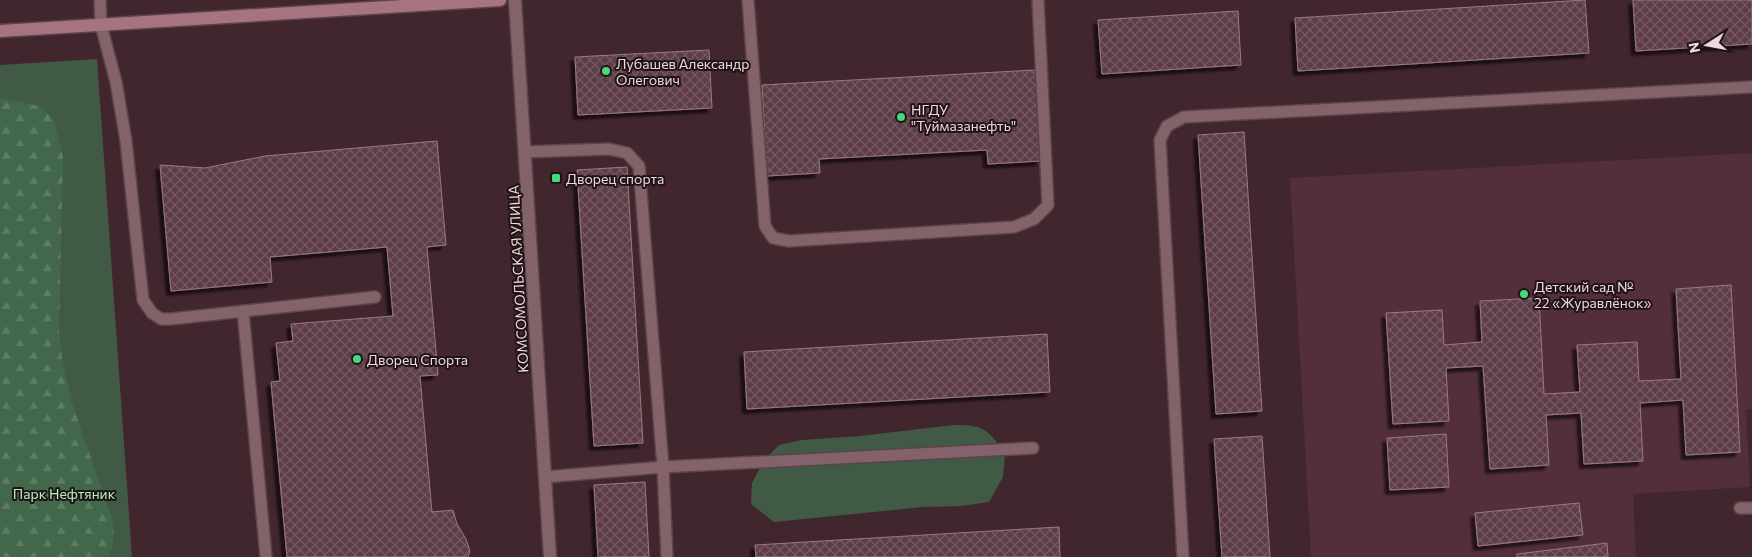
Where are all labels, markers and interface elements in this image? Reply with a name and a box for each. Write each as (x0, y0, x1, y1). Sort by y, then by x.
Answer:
north arrow (1682, 20, 1732, 70)
text: N (1684, 41, 1703, 54)
place label: Лубашев Александр Олегович (616, 55, 749, 88)
marker: Лубашев Александр Олегович (600, 65, 612, 77)
place label: НГДУ "Туймазанефть" (911, 101, 1016, 134)
marker: НГДУ "Туймазанефть" (895, 111, 907, 123)
place label: Дворец спорта (566, 170, 664, 187)
marker: Дворец спорта (550, 172, 562, 184)
street label: КОМСОМОЛЬСКАЯ УЛИЦА (505, 184, 531, 373)
place label: Детский сад № 22 «Журавлёнок» (1534, 278, 1652, 311)
marker: Детский сад № 22 «Журавлёнок» (1518, 288, 1530, 300)
place label: Дворец Спорта (367, 351, 468, 368)
marker: Дворец Спорта (351, 353, 363, 365)
park label: Парк Нефтяник (13, 485, 116, 502)

